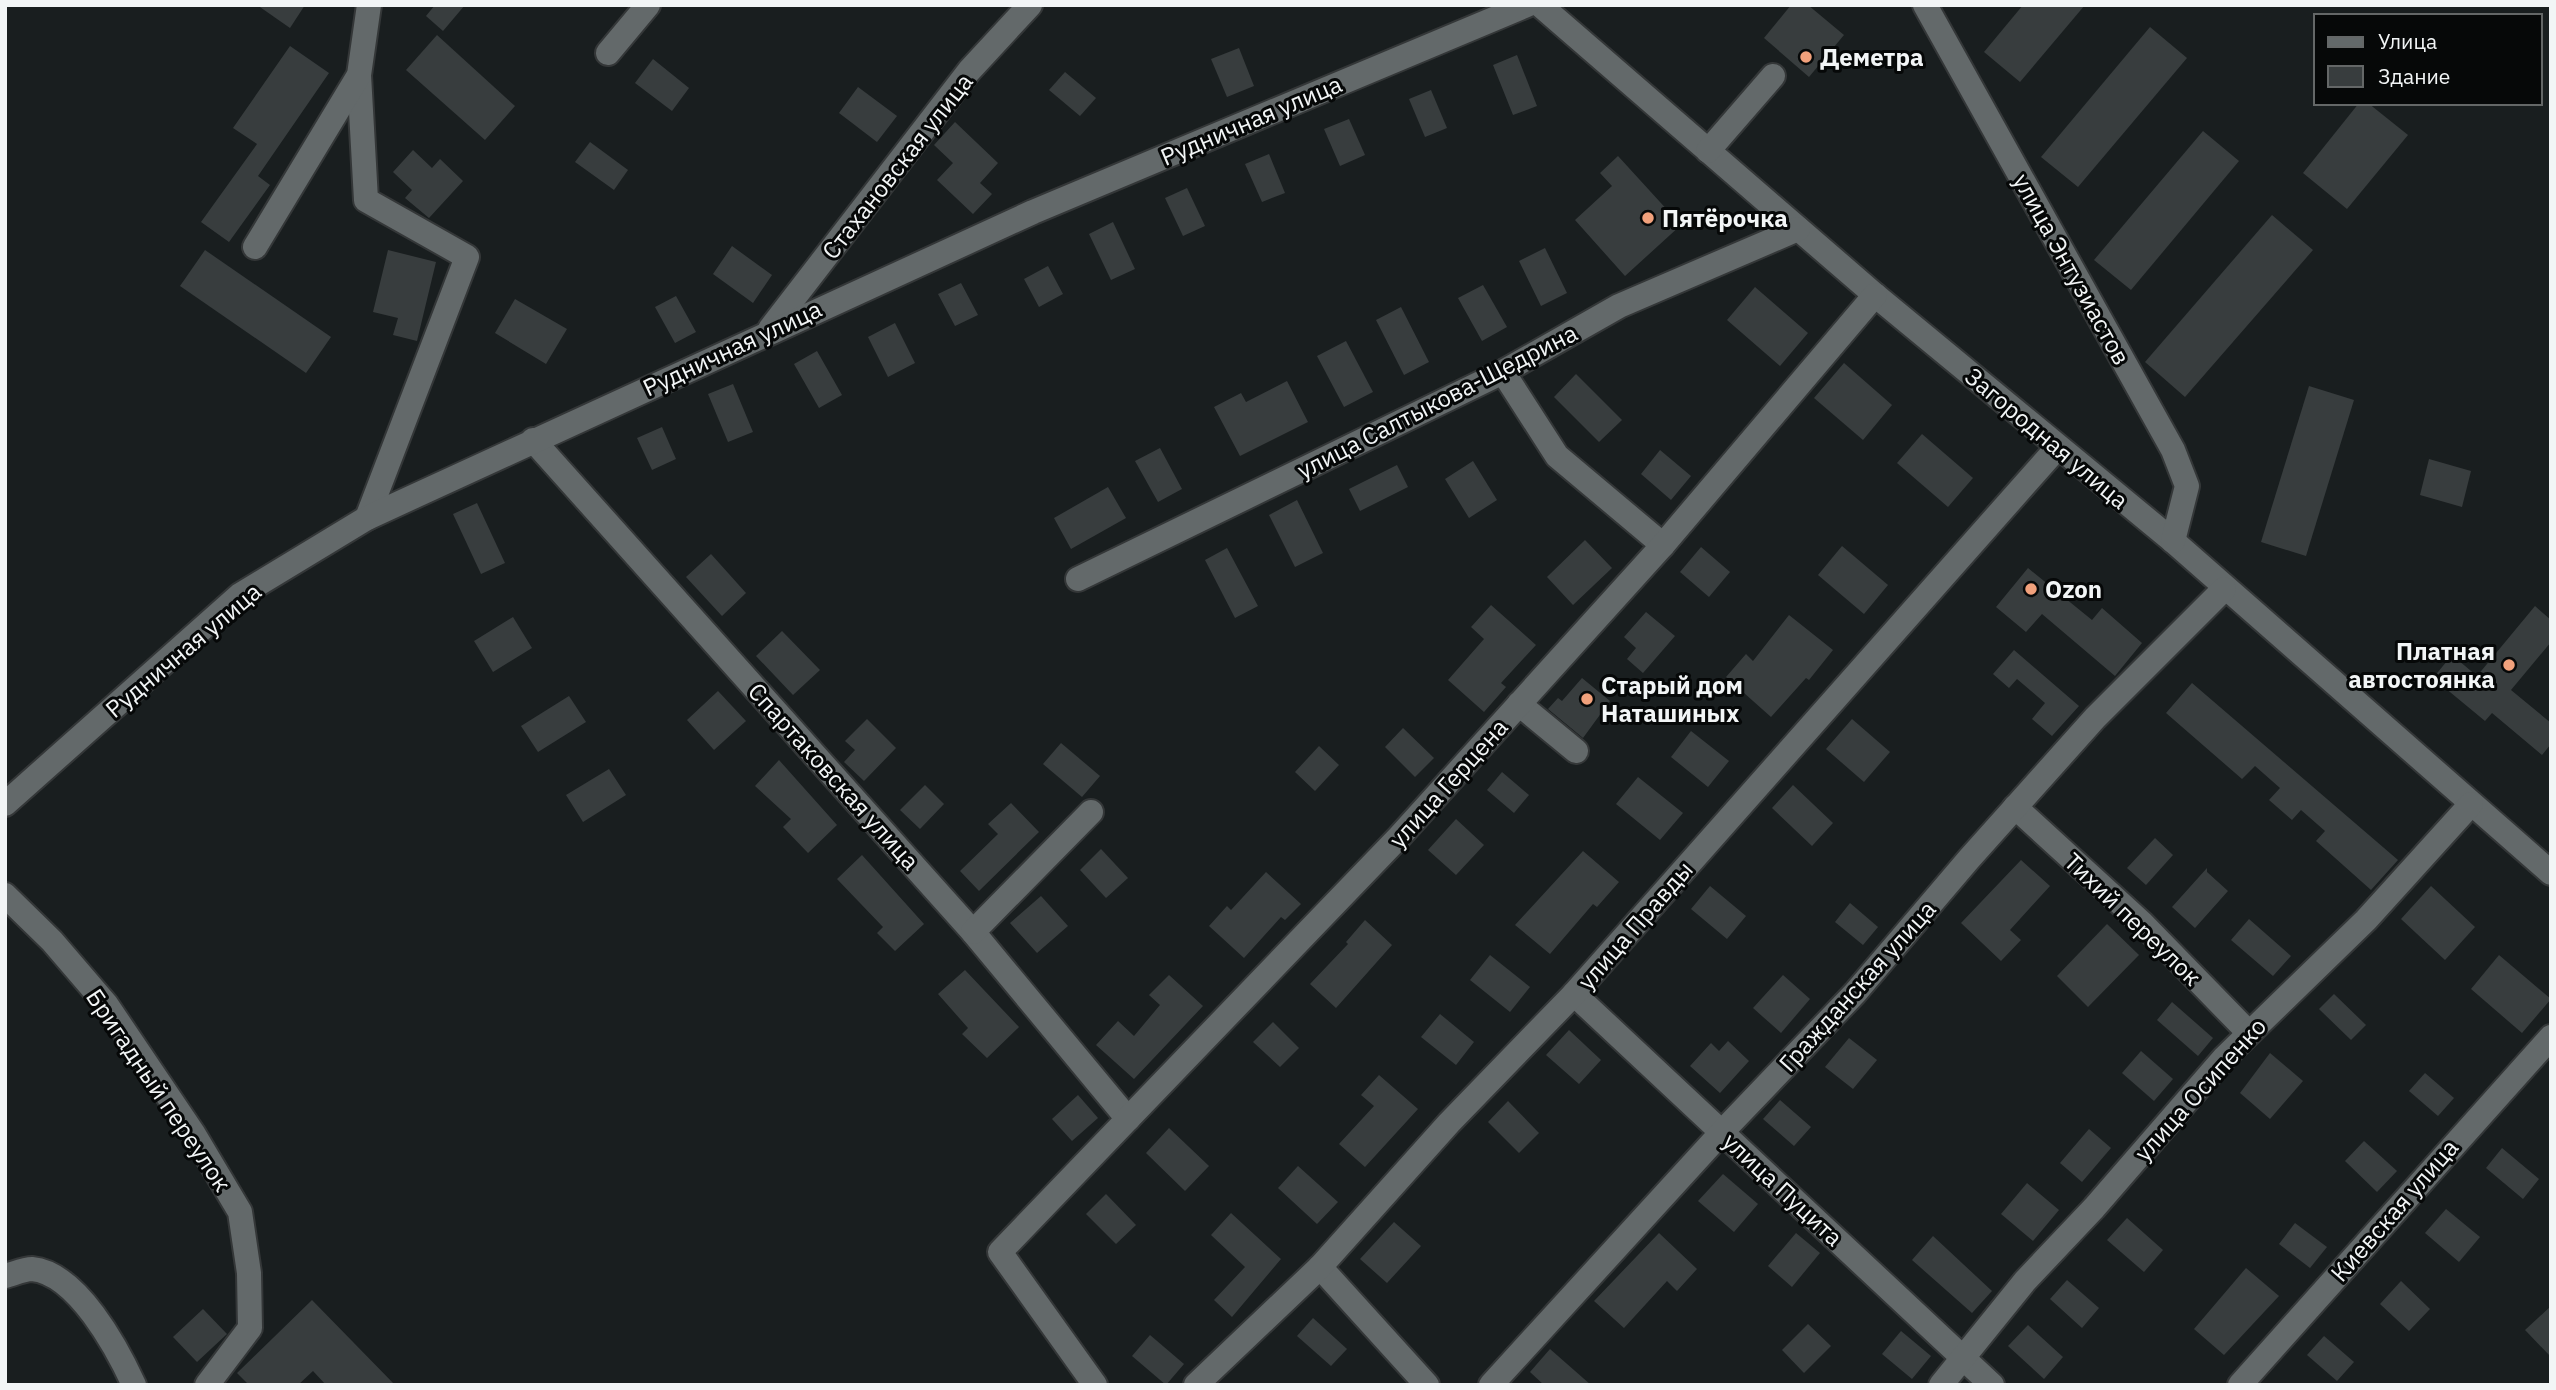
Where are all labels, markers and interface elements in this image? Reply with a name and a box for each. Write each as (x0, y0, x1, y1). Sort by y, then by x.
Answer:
legend (2314, 14, 2542, 105)
text: Улица (2378, 27, 2437, 55)
place label: Деметра (1820, 41, 1924, 73)
marker: Деметра (1798, 49, 1814, 65)
text: Здание (2378, 62, 2450, 90)
street label: Стахановская улица (814, 66, 980, 266)
street label: Рудничная улица (1156, 67, 1347, 173)
street label: улица Энтузиастов (2006, 168, 2138, 370)
place label: Пятёрочка (1662, 202, 1788, 234)
marker: Пятёрочка (1640, 210, 1656, 226)
street label: Рудничная улица (637, 292, 827, 403)
street label: улица Салтыкова-Щедрина (1291, 316, 1583, 486)
street label: Загородная улица (1959, 360, 2136, 516)
place label: Ozon (2045, 573, 2102, 605)
street label: Рудничная улица (98, 575, 268, 725)
marker: Ozon (2023, 581, 2039, 597)
place label: Платная автостоянка (2348, 635, 2495, 695)
marker: Платная автостоянка (2501, 657, 2517, 673)
place label: Старый дом Наташиных (1601, 669, 1743, 729)
street label: Спартаковская улица (741, 676, 927, 877)
marker: Старый дом Наташиных (1579, 691, 1595, 707)
street label: улица Герцена (1381, 711, 1515, 854)
street label: Тихий переулок (2058, 845, 2208, 993)
street label: улица Правды (1570, 854, 1700, 996)
street label: Гражданская улица (1771, 893, 1943, 1079)
street label: Бригадный переулок (79, 982, 239, 1198)
street label: улица Осипенко (2127, 1010, 2273, 1168)
street label: улица Пуцита (1716, 1125, 1850, 1253)
street label: Киевская улица (2323, 1132, 2465, 1288)

